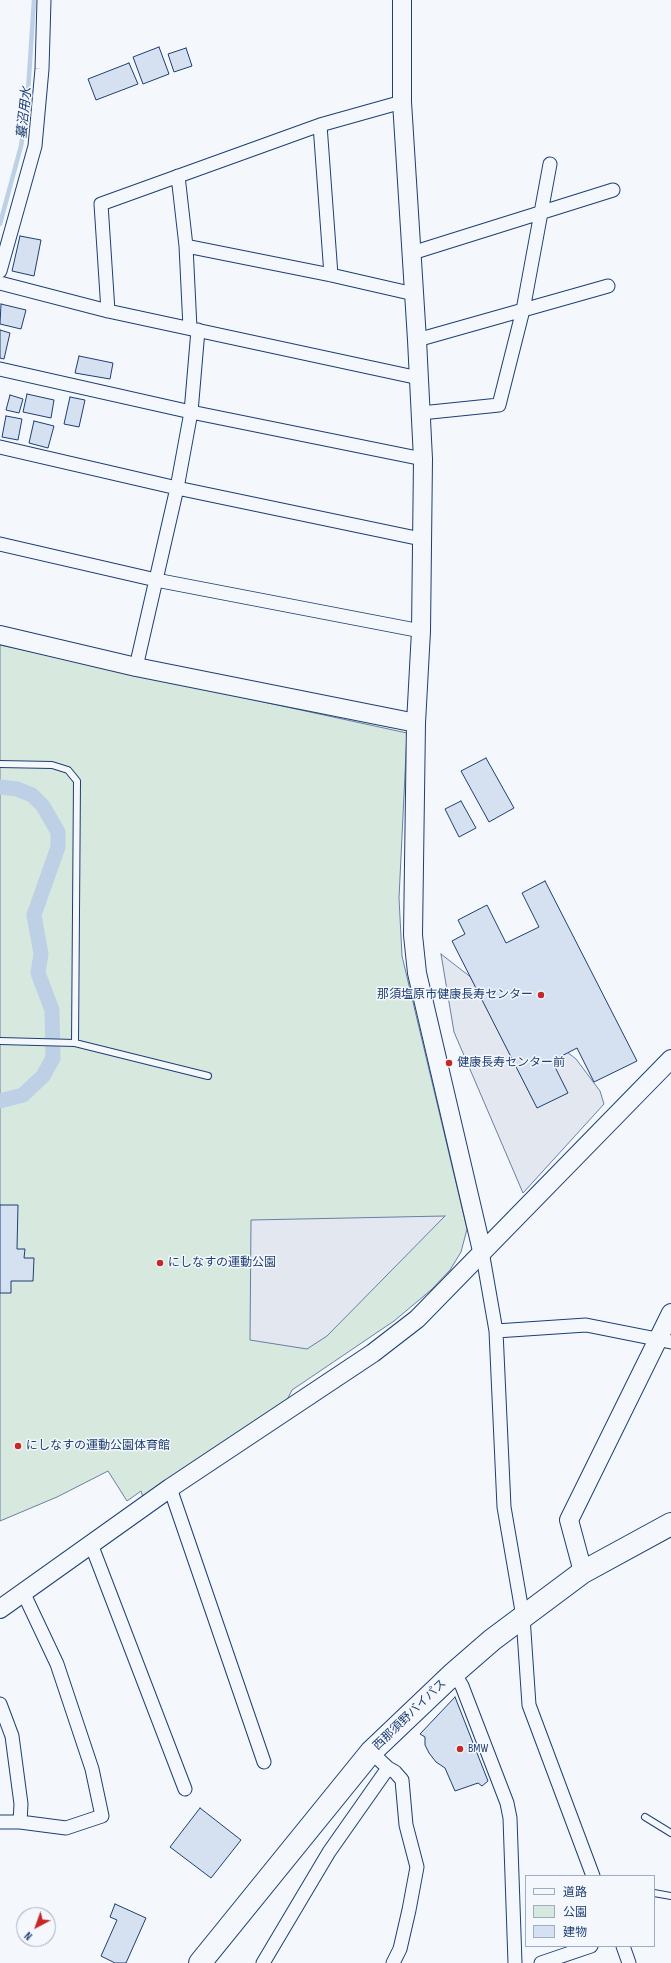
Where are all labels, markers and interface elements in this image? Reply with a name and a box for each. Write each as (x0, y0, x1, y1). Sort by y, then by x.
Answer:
water label: 蟇沼用水 (15, 86, 35, 140)
place label: 那須塩原市健康長寿センター (377, 988, 533, 1002)
marker: 那須塩原市健康長寿センター (536, 990, 546, 1000)
place label: 健康長寿センター前 (457, 1056, 565, 1070)
marker: 健康長寿センター前 (444, 1058, 454, 1068)
place label: にしなすの運動公園 (168, 1256, 276, 1270)
marker: にしなすの運動公園 (155, 1258, 165, 1268)
place label: にしなすの運動公園体育館 (26, 1439, 170, 1453)
marker: にしなすの運動公園体育館 (13, 1441, 23, 1451)
street label: 西那須野バイパス (370, 1676, 450, 1754)
place label: BMW (468, 1742, 488, 1756)
marker: BMW (455, 1744, 465, 1754)
legend (525, 1875, 655, 1947)
text: 道路 (563, 1885, 587, 1900)
text: 公園 (563, 1905, 587, 1920)
north arrow (16, 1907, 56, 1947)
text: 建物 (563, 1925, 587, 1940)
text: N (22, 1929, 35, 1943)

